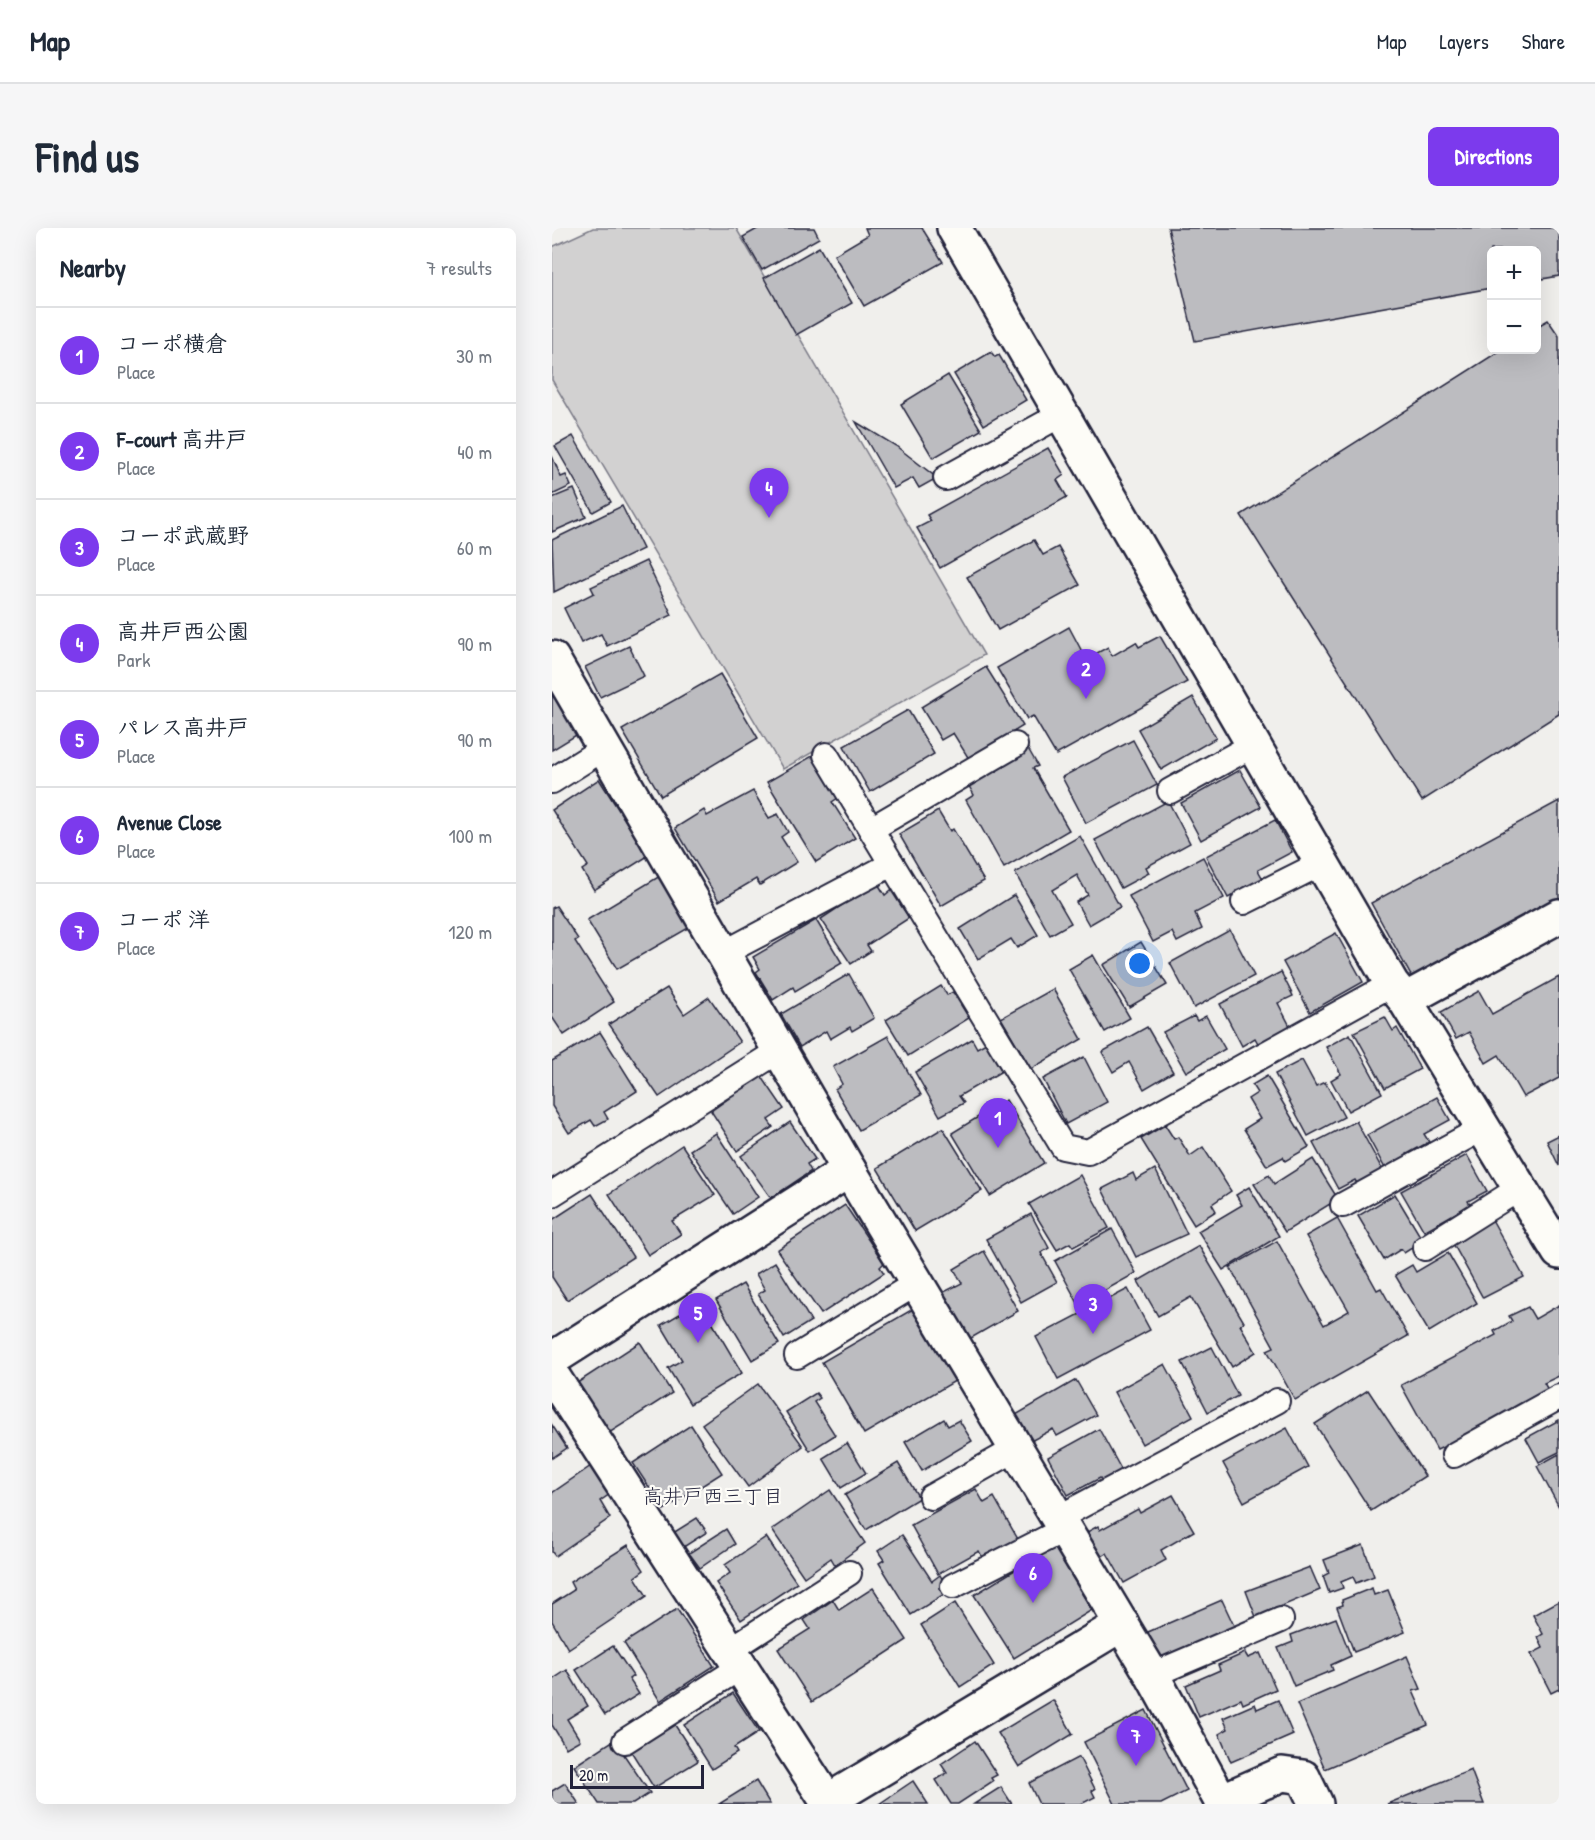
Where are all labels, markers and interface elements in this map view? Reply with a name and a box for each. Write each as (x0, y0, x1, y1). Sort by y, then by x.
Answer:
text: Map (30, 22, 70, 60)
text: Map (1377, 27, 1406, 56)
text: Layers (1439, 27, 1489, 56)
text: Share (1522, 27, 1565, 56)
button: Directions (1428, 127, 1559, 186)
text: Find us (36, 128, 139, 185)
map controls (1487, 246, 1541, 354)
button: + (1487, 246, 1541, 300)
text: Nearby (60, 250, 126, 285)
text: 7 results (426, 254, 492, 281)
button: − (1487, 300, 1541, 354)
text: コーポ横倉 (117, 328, 227, 358)
text: 1 (76, 342, 83, 369)
text: 30 m (456, 342, 492, 369)
text: Place (117, 358, 156, 385)
text: F-court 高井戸 (117, 424, 247, 454)
text: 2 (75, 438, 84, 465)
text: 40 m (457, 438, 492, 465)
text: Place (117, 454, 156, 481)
pin: 4 (750, 468, 788, 518)
text: コーポ武蔵野 (117, 520, 249, 550)
text: 3 (75, 534, 84, 561)
text: 60 m (457, 534, 492, 561)
text: Place (117, 550, 156, 577)
text: 高井戸西公園 (117, 616, 249, 646)
text: 4 (76, 630, 83, 657)
text: 90 m (458, 630, 492, 657)
text: Park (117, 646, 150, 673)
pin: 2 (1066, 650, 1106, 699)
text: パレス高井戸 (117, 712, 249, 742)
text: 5 (75, 726, 84, 753)
text: 90 m (458, 726, 492, 753)
text: Place (117, 742, 156, 769)
text: Avenue Close (117, 807, 222, 837)
text: 6 (76, 822, 83, 849)
text: 100 m (449, 822, 492, 849)
text: Place (117, 837, 156, 864)
text: コーポ 洋 (117, 904, 210, 934)
text: 7 (75, 918, 84, 945)
text: 120 m (448, 918, 492, 945)
text: Place (117, 934, 156, 961)
your location (1125, 949, 1154, 978)
pin: 1 (978, 1098, 1018, 1148)
pin: 3 (1074, 1284, 1112, 1334)
pin: 5 (678, 1294, 718, 1343)
district label: 高井戸西三丁目 (643, 1482, 783, 1509)
pin: 6 (1014, 1554, 1052, 1603)
pin: 7 (1116, 1716, 1156, 1766)
scale bar (570, 1762, 704, 1790)
text: 20 m (579, 1764, 608, 1786)

